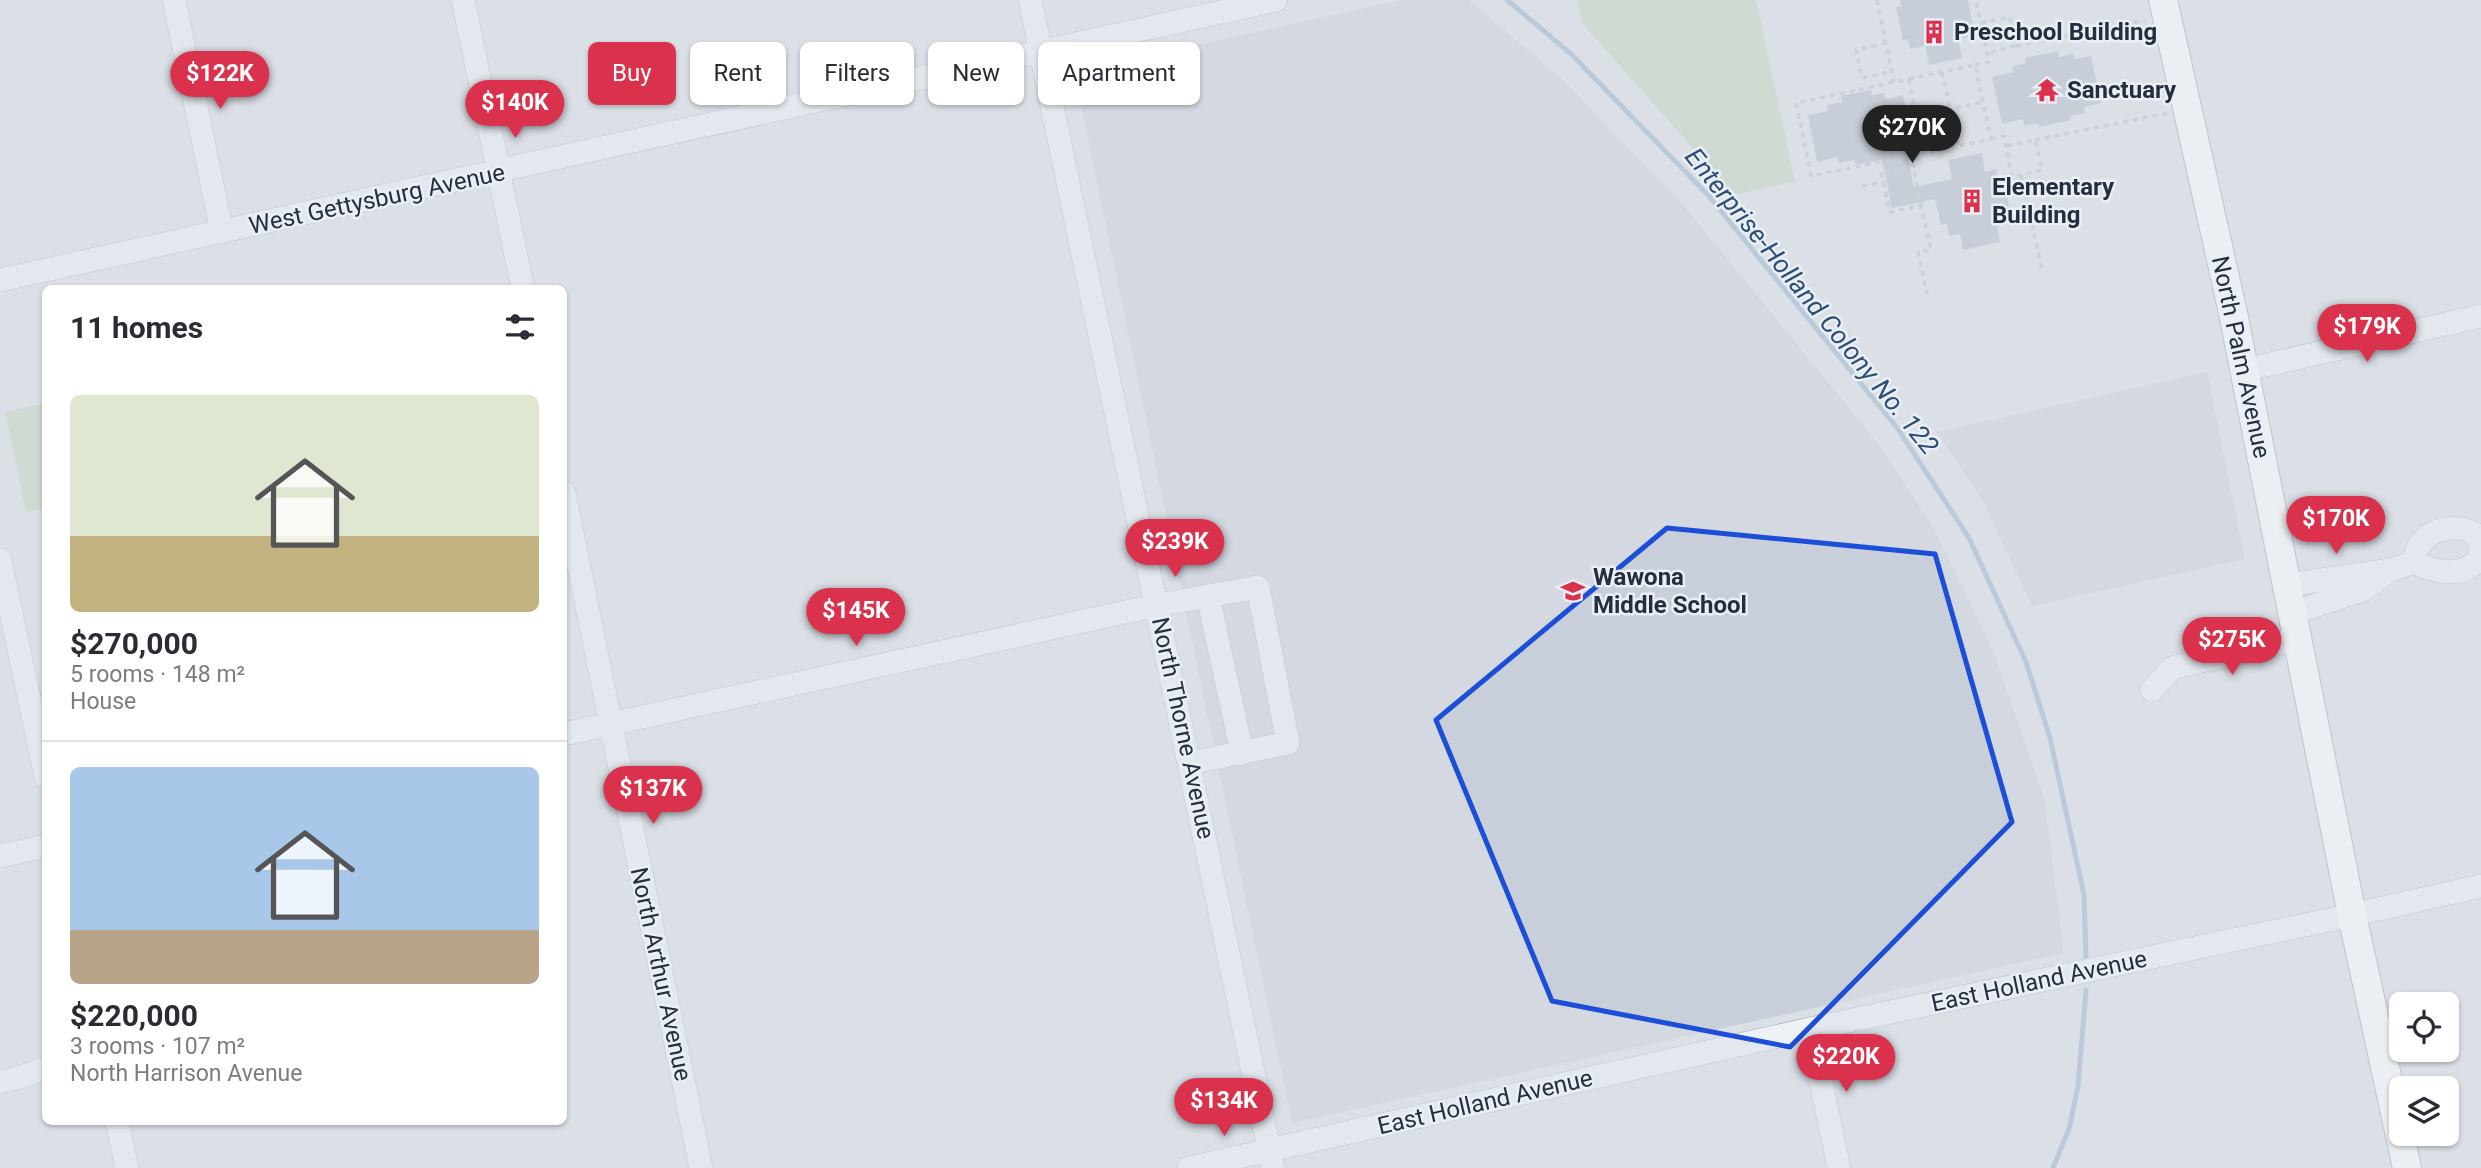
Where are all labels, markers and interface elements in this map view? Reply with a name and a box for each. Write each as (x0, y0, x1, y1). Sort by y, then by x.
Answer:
building icon: Preschool Building (1920, 18, 1948, 46)
place label: Preschool Building (1954, 18, 2157, 46)
chip: Buy (588, 42, 676, 105)
chip: Rent (690, 42, 786, 105)
chip: Filters (800, 42, 914, 105)
chip: New (928, 42, 1024, 105)
chip: Apartment (1038, 42, 1200, 105)
pin: $122K (171, 52, 269, 111)
text: $122K (186, 60, 254, 87)
temple icon: Sanctuary (2033, 76, 2061, 104)
place label: Sanctuary (2067, 76, 2177, 104)
pin: $140K (466, 80, 564, 140)
text: $140K (481, 89, 549, 116)
pin: $270K (1863, 106, 1961, 165)
text: $270K (1878, 114, 1946, 141)
water label: Enterprise-Holland Colony No. 122 (1679, 142, 1945, 460)
street label: West Gettysburg Avenue (246, 158, 508, 240)
place label: Elementary Building (1992, 173, 2115, 229)
building icon: Elementary Building (1958, 187, 1986, 215)
street label: North Palm Avenue (2206, 253, 2276, 461)
pin: $179K (2318, 304, 2416, 364)
icon: filters (501, 308, 539, 346)
text: 11 homes (70, 310, 203, 345)
text: $179K (2333, 313, 2401, 340)
icon: home (242, 440, 368, 566)
pin: $170K (2287, 496, 2385, 556)
text: $170K (2302, 505, 2370, 532)
pin: $239K (1126, 520, 1224, 579)
text: $239K (1141, 528, 1209, 555)
place label: Wawona Middle School (1593, 563, 1747, 619)
school or university icon: Wawona Middle School (1559, 577, 1587, 605)
pin: $145K (807, 588, 905, 648)
text: $145K (822, 597, 890, 624)
street label: North Thorne Avenue (1146, 615, 1220, 841)
pin: $275K (2183, 618, 2281, 677)
text: $270,000 (70, 626, 198, 661)
text: $275K (2198, 626, 2266, 653)
text: 5 rooms · 148 m² (70, 661, 245, 688)
text: House (70, 688, 136, 715)
pin: $137K (604, 766, 702, 826)
text: $137K (619, 775, 687, 802)
icon: home (242, 812, 368, 938)
street label: North Arthur Avenue (625, 865, 697, 1083)
street label: East Holland Avenue (1929, 944, 2149, 1018)
map controls (2389, 992, 2459, 1146)
button: locate (2389, 992, 2459, 1062)
text: $220,000 (70, 998, 198, 1033)
text: 3 rooms · 107 m² (70, 1033, 245, 1060)
pin: $220K (1797, 1034, 1895, 1094)
text: $220K (1812, 1043, 1880, 1070)
text: North Harrison Avenue (70, 1060, 302, 1087)
street label: East Holland Avenue (1375, 1064, 1595, 1140)
button: layers (2389, 1076, 2459, 1146)
pin: $134K (1175, 1078, 1273, 1138)
text: $134K (1190, 1087, 1258, 1114)

